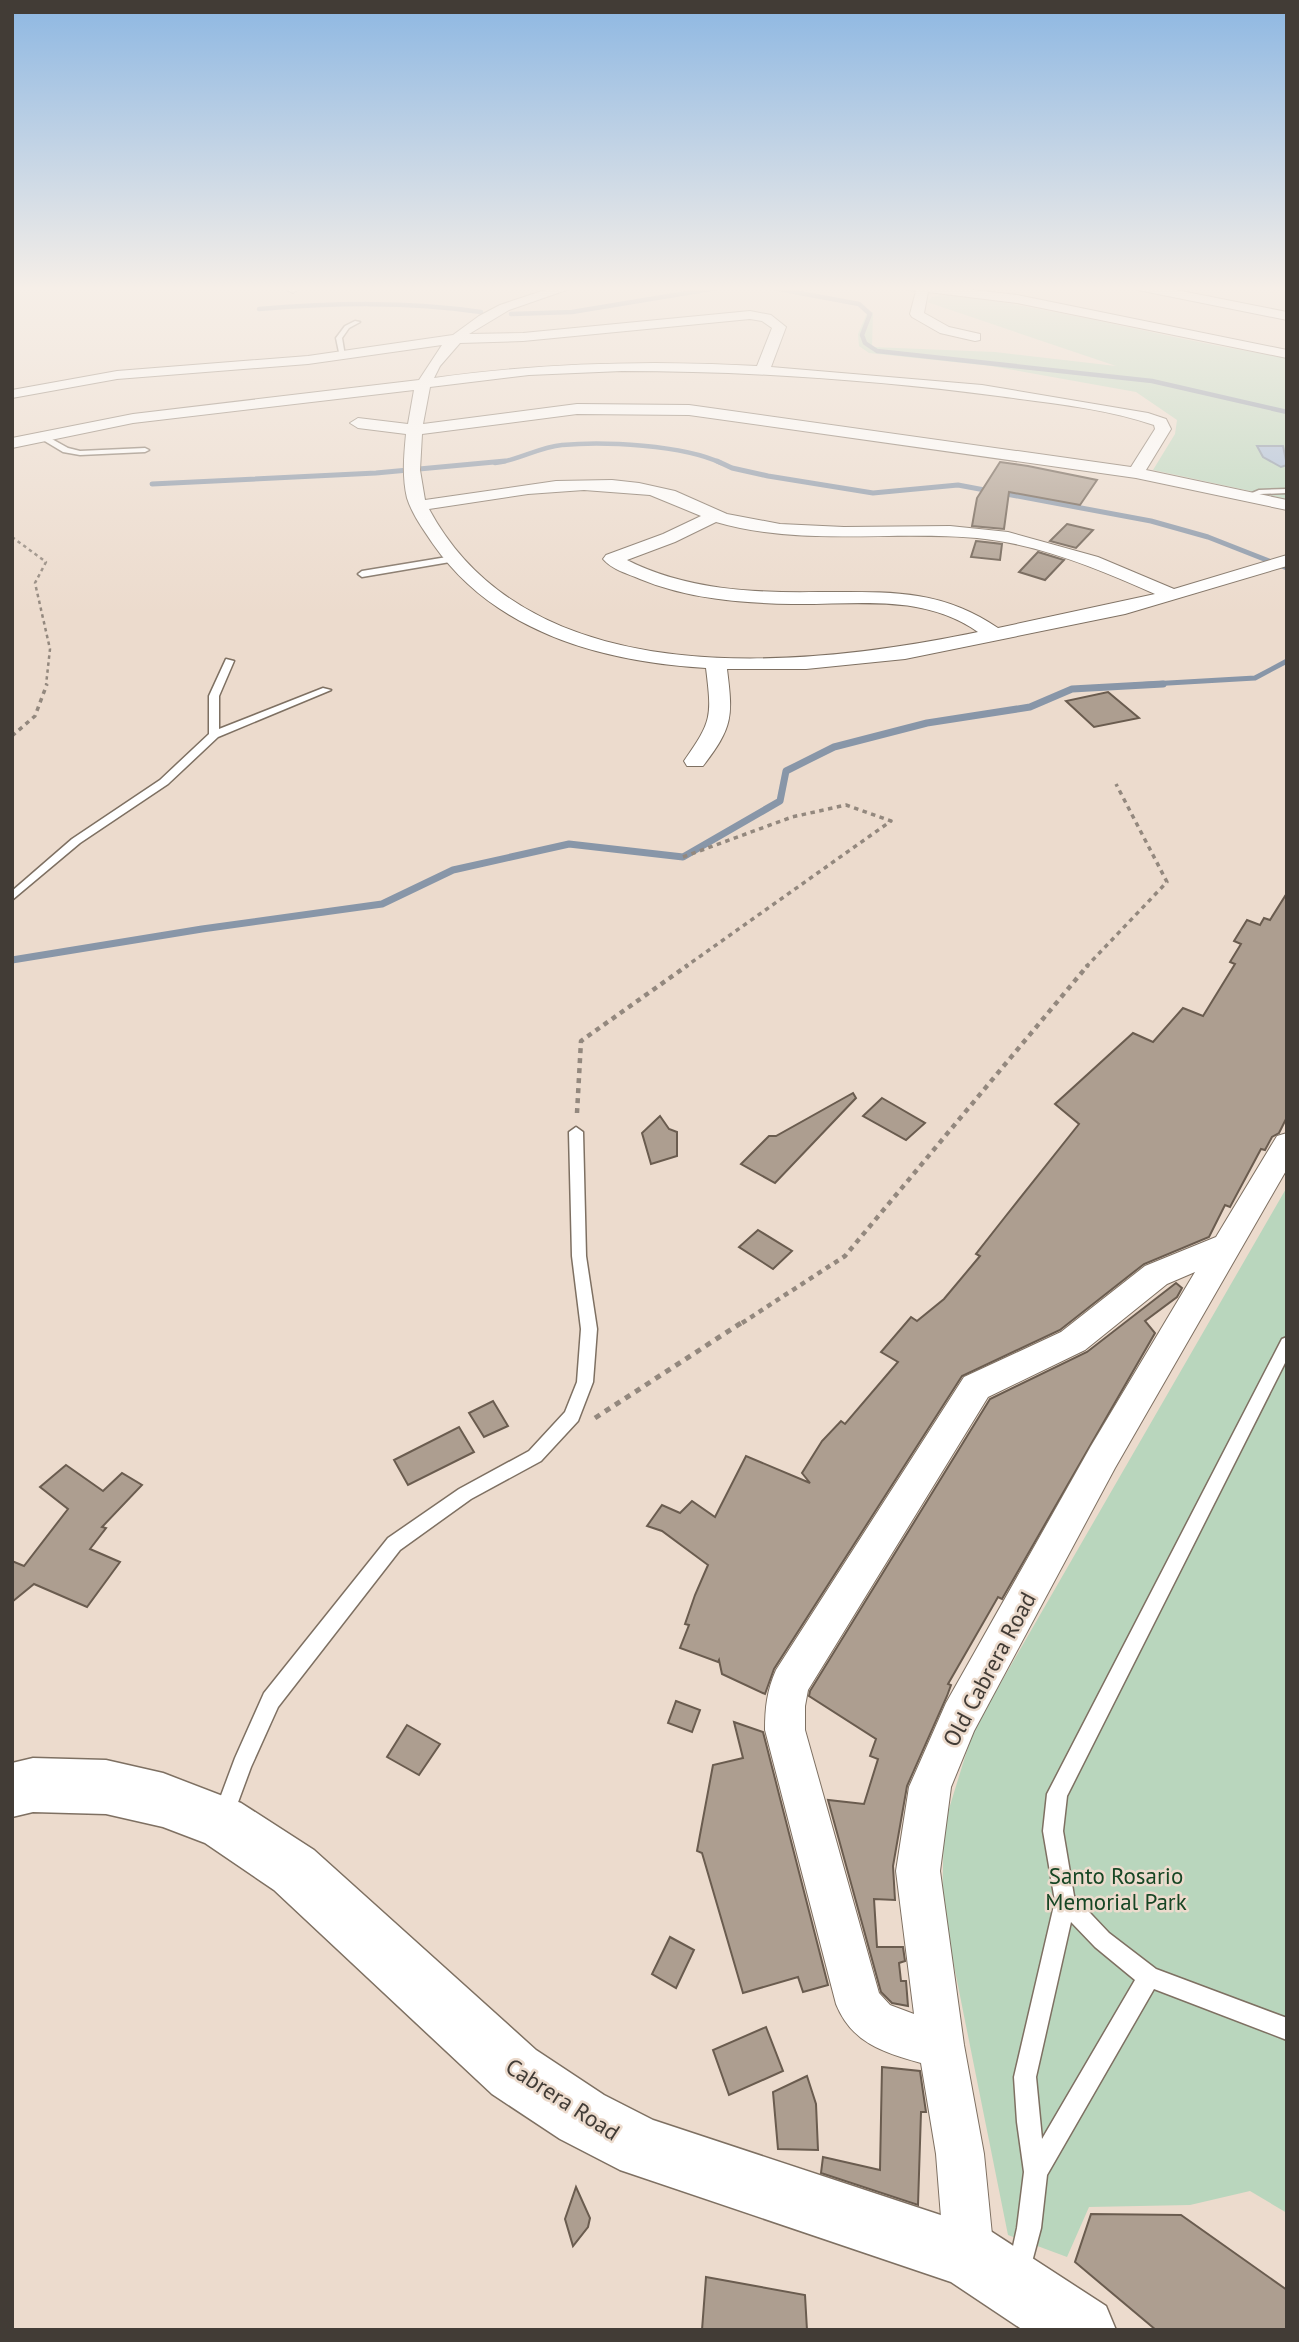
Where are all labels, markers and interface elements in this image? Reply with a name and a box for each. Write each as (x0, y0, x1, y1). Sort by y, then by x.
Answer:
street label: Old Cabrera Road (936, 1587, 1042, 1751)
park label: Santo Rosario Memorial Park (1045, 1861, 1187, 1916)
street label: Cabrera Road (501, 2051, 625, 2147)

